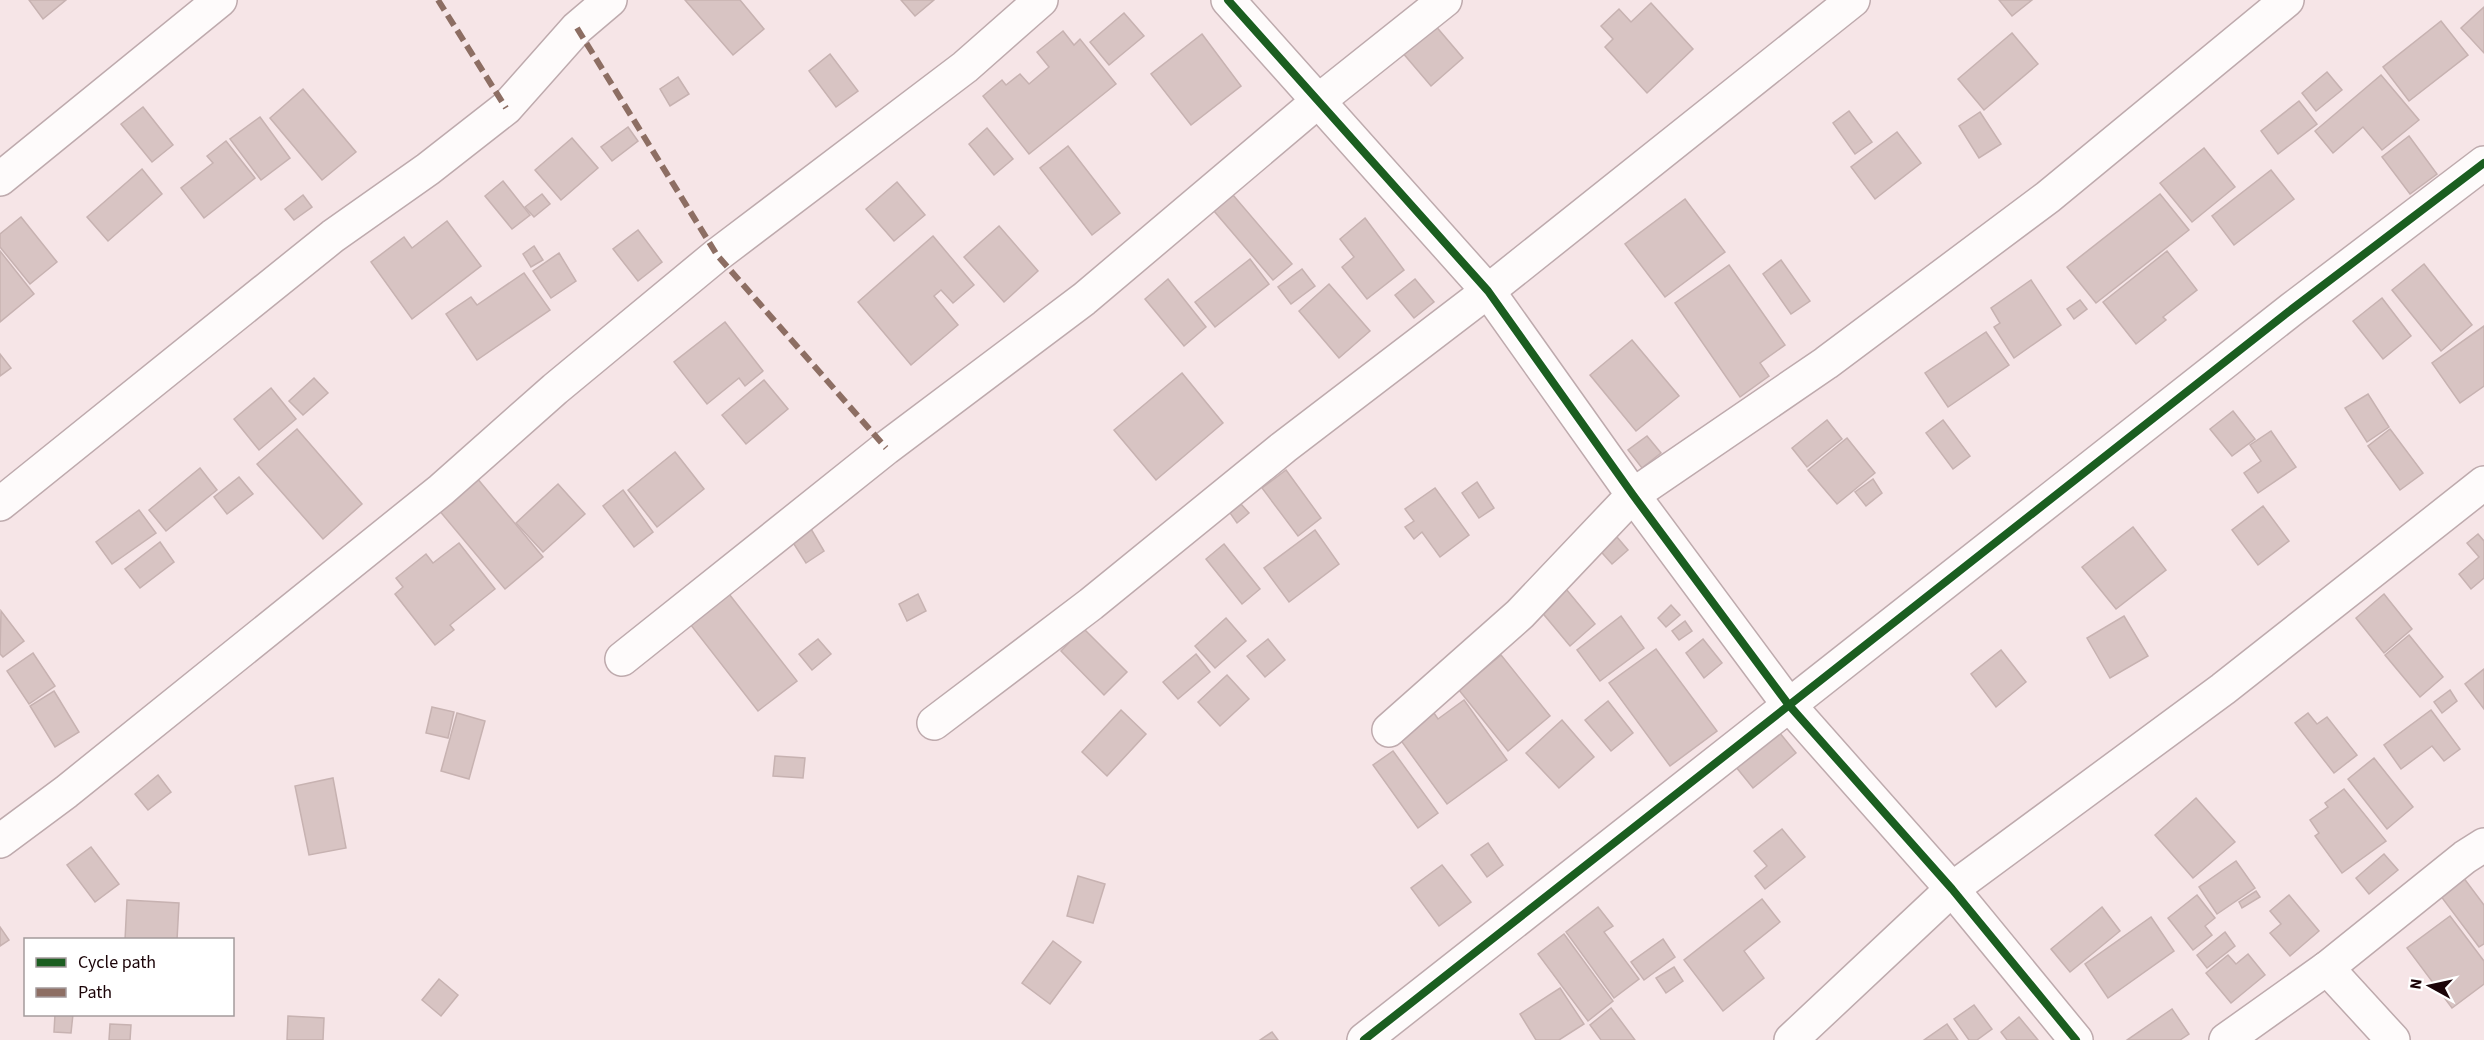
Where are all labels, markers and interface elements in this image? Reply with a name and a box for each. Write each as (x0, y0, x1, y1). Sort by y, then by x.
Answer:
legend (24, 938, 234, 1016)
text: Cycle path (78, 950, 156, 975)
north arrow (2400, 956, 2460, 1016)
text: N (2405, 977, 2428, 991)
text: Path (78, 980, 112, 1005)

